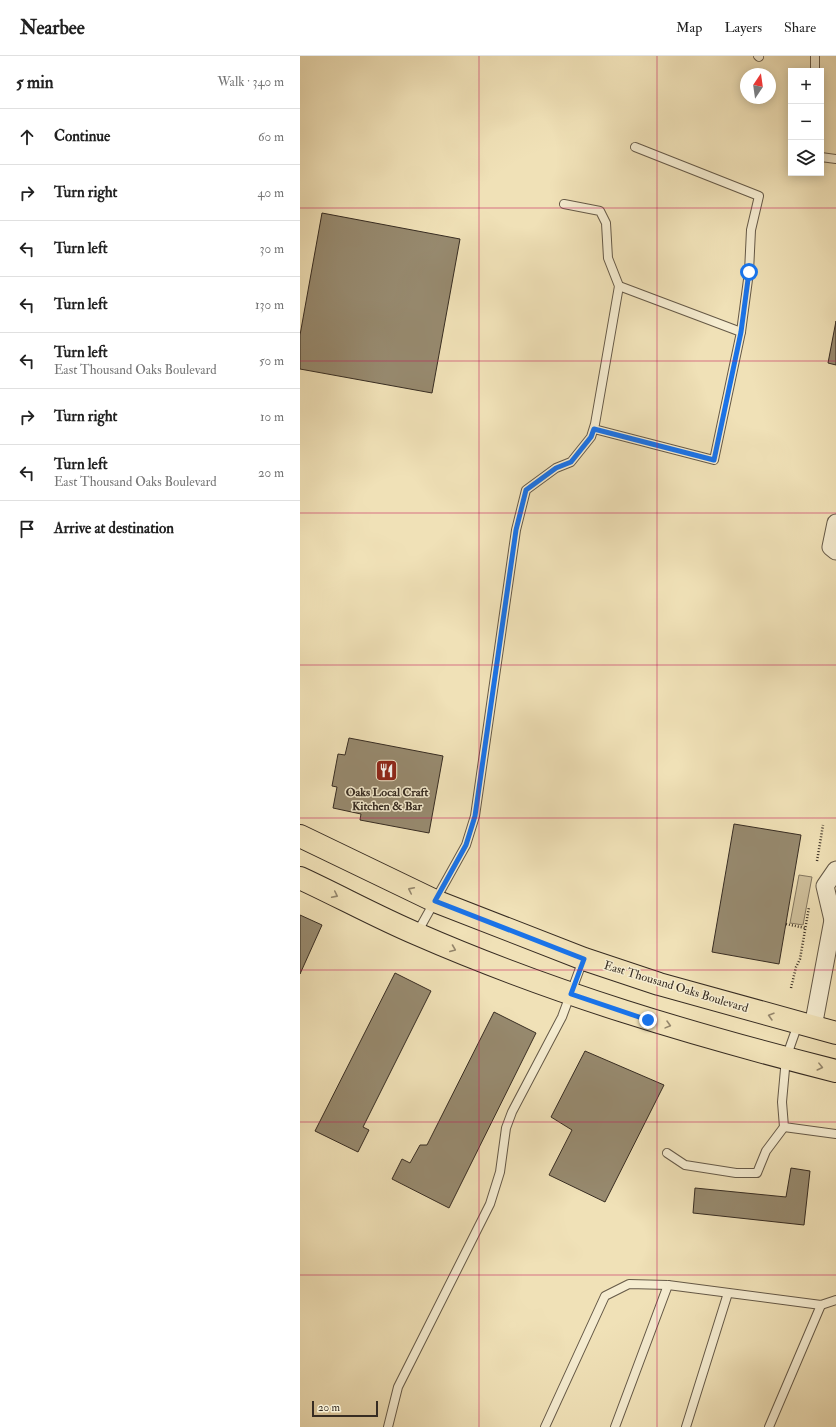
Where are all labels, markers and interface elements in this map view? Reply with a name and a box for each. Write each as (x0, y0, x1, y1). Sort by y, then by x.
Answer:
text: Nearbee (20, 16, 85, 40)
text: Map (676, 19, 702, 36)
text: Layers (724, 19, 762, 36)
text: Share (784, 19, 816, 36)
north arrow (740, 68, 776, 104)
map controls (788, 68, 824, 176)
button: + (788, 68, 824, 104)
text: 5 min (16, 72, 54, 93)
text: Walk · 340 m (218, 74, 284, 90)
button: − (788, 104, 824, 140)
icon: ahead (16, 126, 38, 148)
text: Continue (54, 127, 110, 146)
text: 60 m (258, 129, 284, 145)
button: layers (788, 140, 824, 176)
icon: right (16, 182, 38, 204)
text: Turn right (54, 183, 117, 202)
text: 40 m (258, 185, 284, 201)
icon: left (16, 238, 38, 260)
text: Turn left (54, 239, 108, 258)
text: 30 m (260, 241, 284, 257)
route start (740, 263, 758, 281)
icon: left (16, 294, 38, 316)
text: Turn left (54, 295, 108, 314)
text: 130 m (255, 297, 284, 313)
text: Turn left (54, 343, 108, 362)
icon: left (16, 350, 38, 372)
text: 50 m (259, 353, 284, 369)
text: East Thousand Oaks Boulevard (54, 362, 217, 378)
icon: right (16, 406, 38, 428)
text: Turn right (54, 407, 117, 426)
text: 10 m (260, 409, 284, 425)
text: Turn left (54, 455, 108, 474)
icon: left (16, 462, 38, 484)
text: 20 m (258, 465, 284, 481)
text: East Thousand Oaks Boulevard (54, 474, 217, 490)
icon: arrive (16, 518, 38, 540)
text: Arrive at destination (54, 519, 174, 538)
restaurant icon: Oaks Local Craft Kitchen & Bar (374, 758, 400, 784)
place label: Oaks Local Craft Kitchen & Bar (346, 785, 428, 814)
one-way arrow (408, 887, 415, 895)
one-way arrow (331, 890, 338, 898)
one-way arrow (449, 944, 457, 952)
street label: East Thousand Oaks Boulevard (602, 958, 750, 1016)
route end (639, 1011, 657, 1029)
one-way arrow (768, 1012, 775, 1020)
one-way arrow (664, 1020, 671, 1029)
one-way arrow (816, 1062, 823, 1071)
scale bar (312, 1399, 378, 1418)
text: 20 m (318, 1401, 340, 1414)

